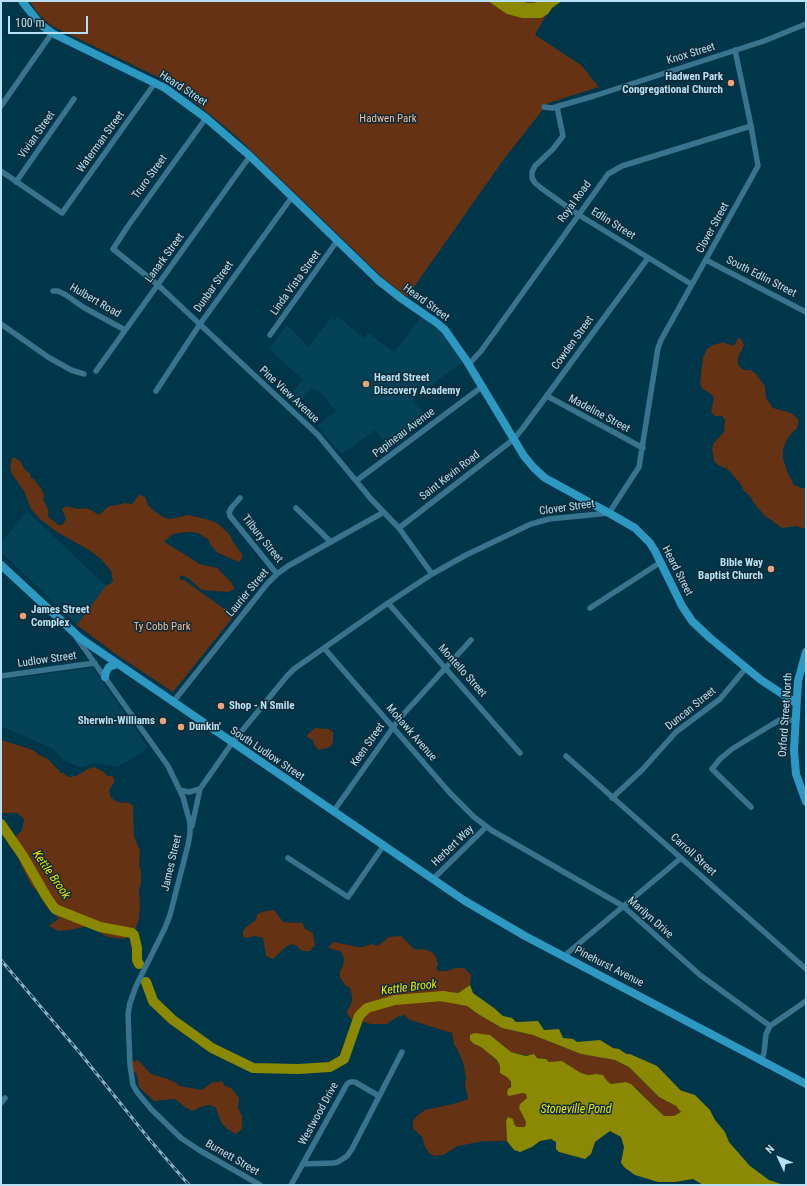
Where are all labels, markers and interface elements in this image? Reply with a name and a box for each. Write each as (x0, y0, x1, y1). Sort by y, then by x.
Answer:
scale bar (10, 8, 90, 34)
text: 100 m (15, 16, 45, 30)
street label: Knox Street (665, 40, 717, 68)
street label: Heard Street (157, 69, 209, 109)
place label: Hadwen Park Congregational Church (622, 70, 723, 96)
marker: Hadwen Park Congregational Church (726, 78, 736, 88)
street label: Vivian Street (16, 109, 58, 161)
street label: Waterman Street (74, 109, 128, 175)
park label: Hadwen Park (359, 112, 417, 126)
street label: Truro Street (130, 152, 170, 202)
street label: Royal Road (555, 179, 595, 225)
street label: Clover Street (694, 200, 732, 256)
street label: Edlin Street (589, 205, 637, 243)
street label: Lanark Street (143, 231, 187, 285)
street label: Linda Vista Street (268, 248, 324, 318)
street label: South Edlin Street (724, 254, 798, 300)
street label: Dunbar Street (192, 259, 236, 315)
street label: Hulbert Road (67, 281, 123, 321)
street label: Heard Street (400, 282, 452, 324)
street label: Cowden Street (549, 314, 597, 372)
street label: Pine View Avenue (256, 364, 322, 426)
place label: Heard Street Discovery Academy (374, 371, 460, 397)
marker: Heard Street Discovery Academy (361, 379, 371, 389)
street label: Madeline Street (566, 392, 632, 436)
street label: Papineau Avenue (370, 405, 438, 461)
street label: Saint Kevin Road (417, 448, 483, 504)
street label: Clover Street (539, 498, 595, 518)
street label: Tilbury Street (239, 512, 285, 566)
street label: Heard Street (659, 544, 695, 598)
place label: Bible Way Baptist Church (698, 556, 763, 582)
marker: Bible Way Baptist Church (766, 564, 776, 574)
street label: Laurier Street (224, 566, 272, 620)
place label: James Street Complex (31, 603, 89, 629)
marker: James Street Complex (18, 611, 28, 621)
park label: Ty Cobb Park (133, 620, 191, 634)
street label: Montello Street (435, 642, 489, 700)
street label: Ludlow Street (17, 649, 77, 671)
street label: Oxford Street North (776, 672, 796, 758)
street label: Duncan Street (663, 685, 719, 733)
place label: Shop - N Smile (229, 699, 294, 713)
marker: Shop - N Smile (216, 701, 226, 711)
street label: Mohawk Avenue (383, 702, 439, 764)
place label: Sherwin-Williams (78, 714, 155, 728)
marker: Sherwin-Williams (158, 716, 168, 726)
place label: Dunkin' (189, 720, 221, 734)
street label: Keen Street (348, 721, 388, 769)
marker: Dunkin' (176, 722, 186, 732)
street label: South Ludlow Street (227, 724, 307, 784)
street label: Herbert Way (429, 823, 477, 869)
street label: Carroll Street (667, 831, 719, 879)
street label: James Street (159, 834, 185, 892)
water label: Kettle Brook (29, 848, 73, 902)
street label: Marilyn Drive (624, 895, 676, 941)
street label: Pinehurst Avenue (572, 944, 646, 990)
water label: Kettle Brook (380, 977, 438, 999)
street label: Westwood Drive (296, 1080, 342, 1148)
water label: Stoneville Pond (540, 1103, 612, 1117)
street label: Burnett Street (203, 1137, 261, 1179)
north arrow (759, 1138, 799, 1178)
text: N (763, 1142, 777, 1156)

